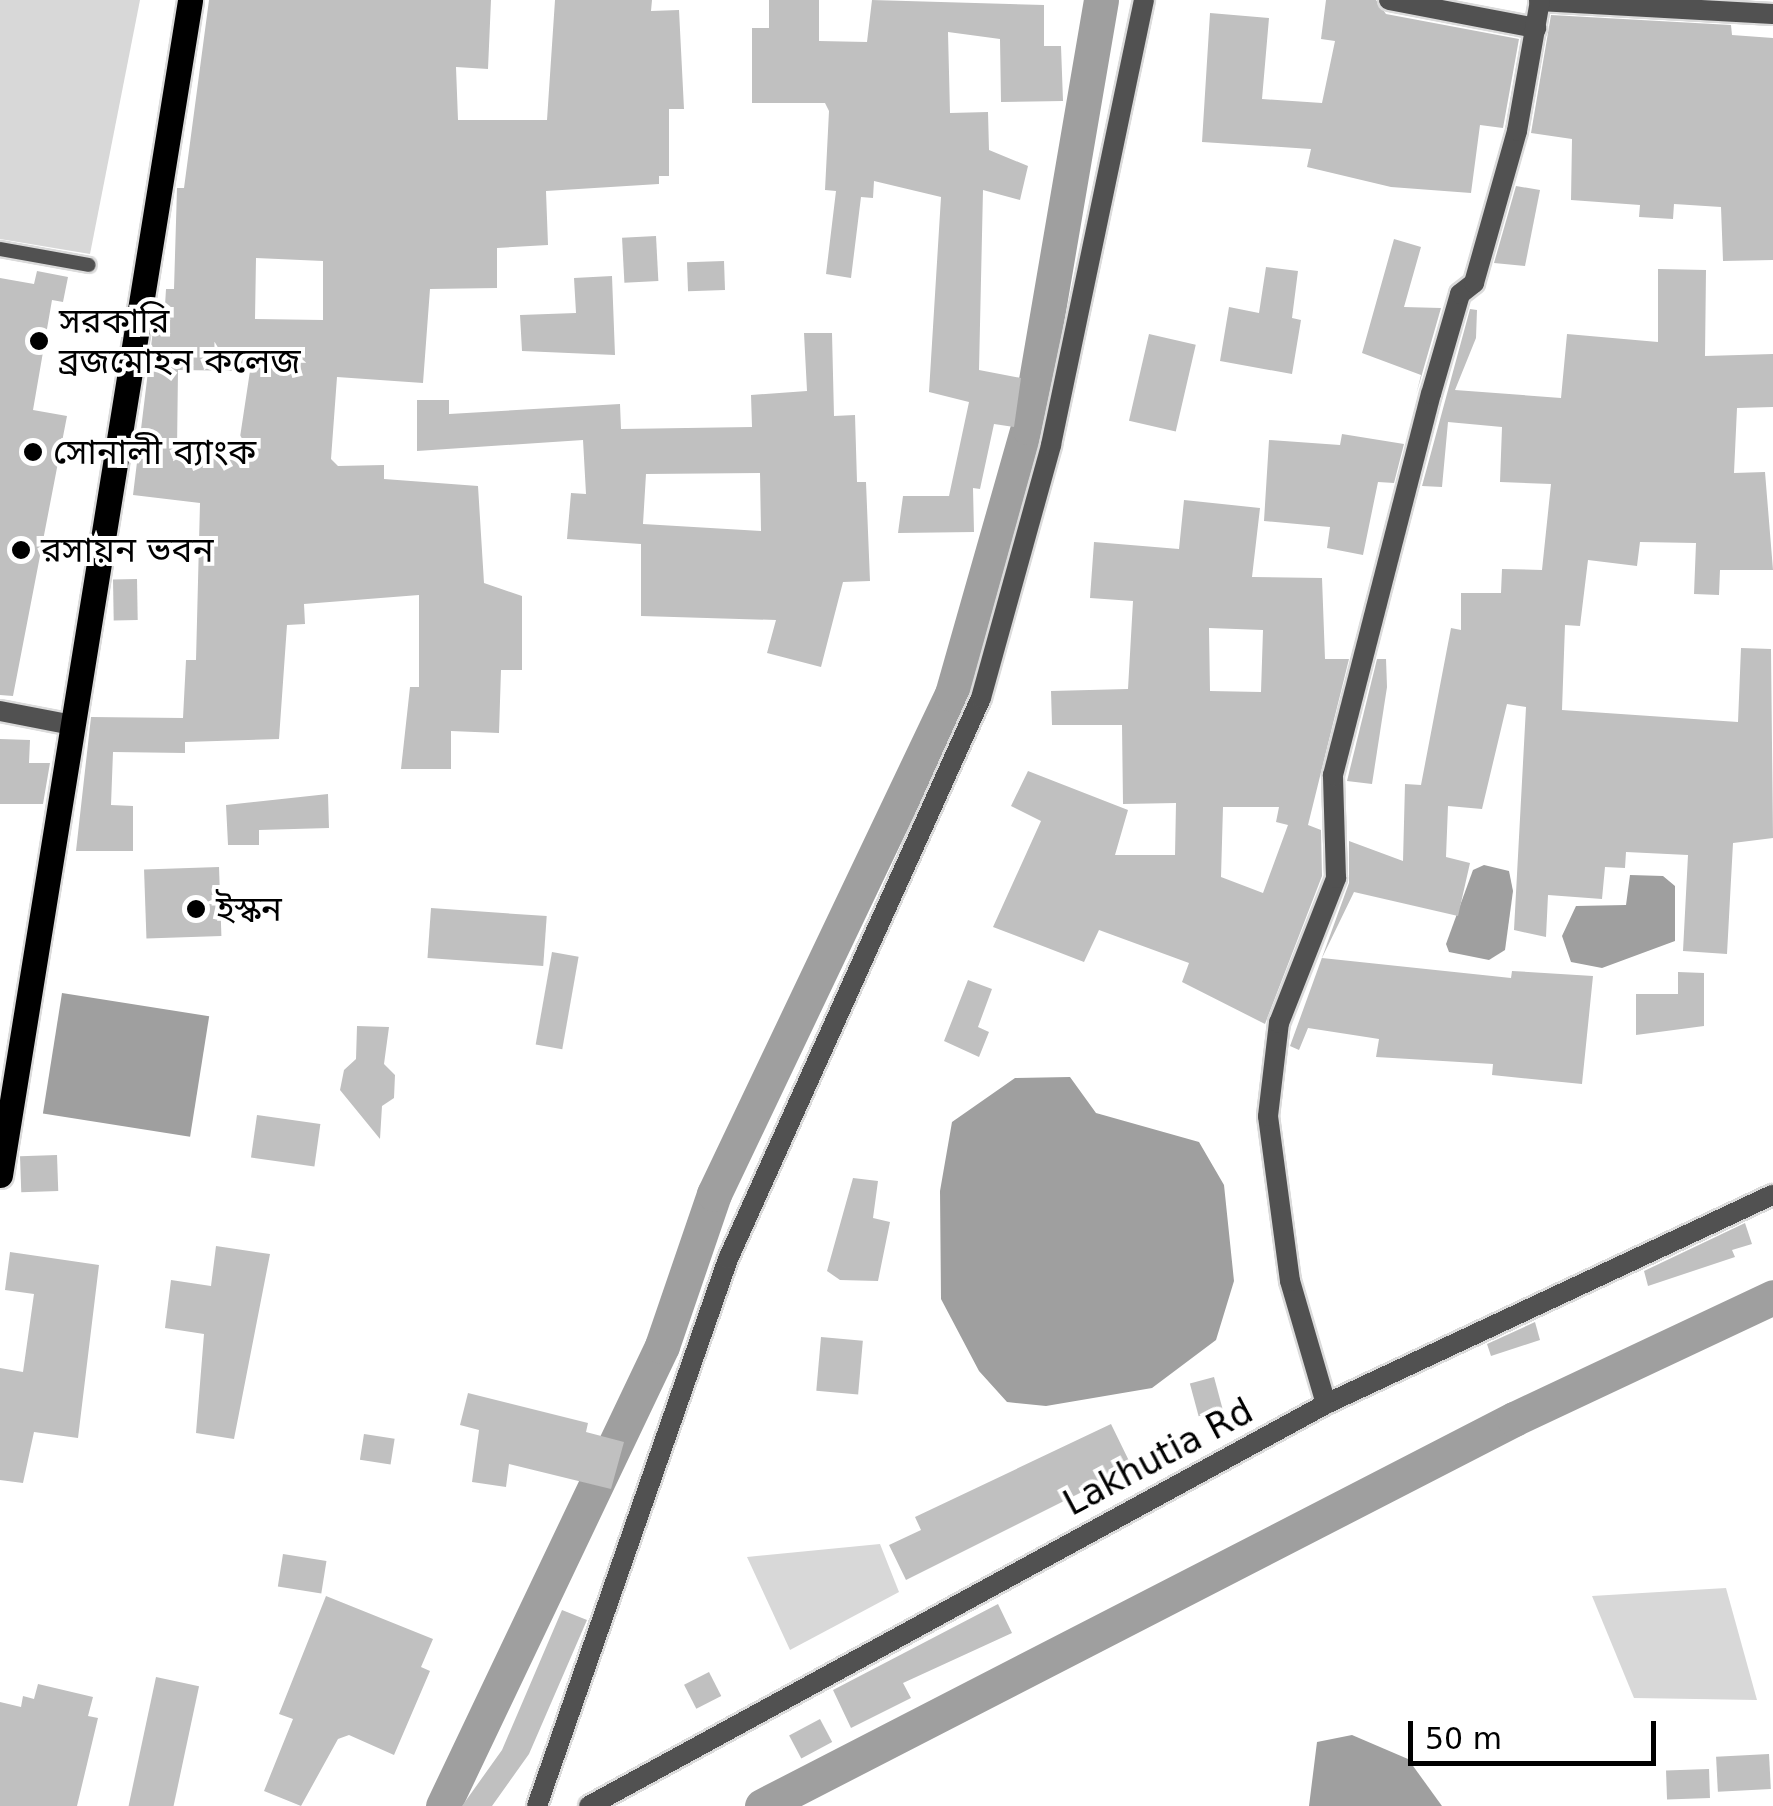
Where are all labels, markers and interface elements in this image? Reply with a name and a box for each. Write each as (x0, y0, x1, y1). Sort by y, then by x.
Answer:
place label: সরকারি ব্রজমোহন কলেজ (59, 300, 301, 382)
marker: সরকারি ব্রজমোহন কলেজ (28, 330, 50, 352)
place label: সোনালী ব্যাংক (53, 431, 256, 473)
marker: সোনালী ব্যাংক (22, 441, 44, 463)
place label: রসায়ন ভবন (41, 529, 214, 571)
marker: রসায়ন ভবন (10, 539, 32, 561)
place label: ইস্কন (216, 888, 282, 930)
marker: ইস্কন (185, 898, 207, 920)
street label: Lakhutia Rd (1056, 1390, 1260, 1524)
scale bar (1413, 1701, 1660, 1763)
text: 50 m (1425, 1721, 1502, 1756)

